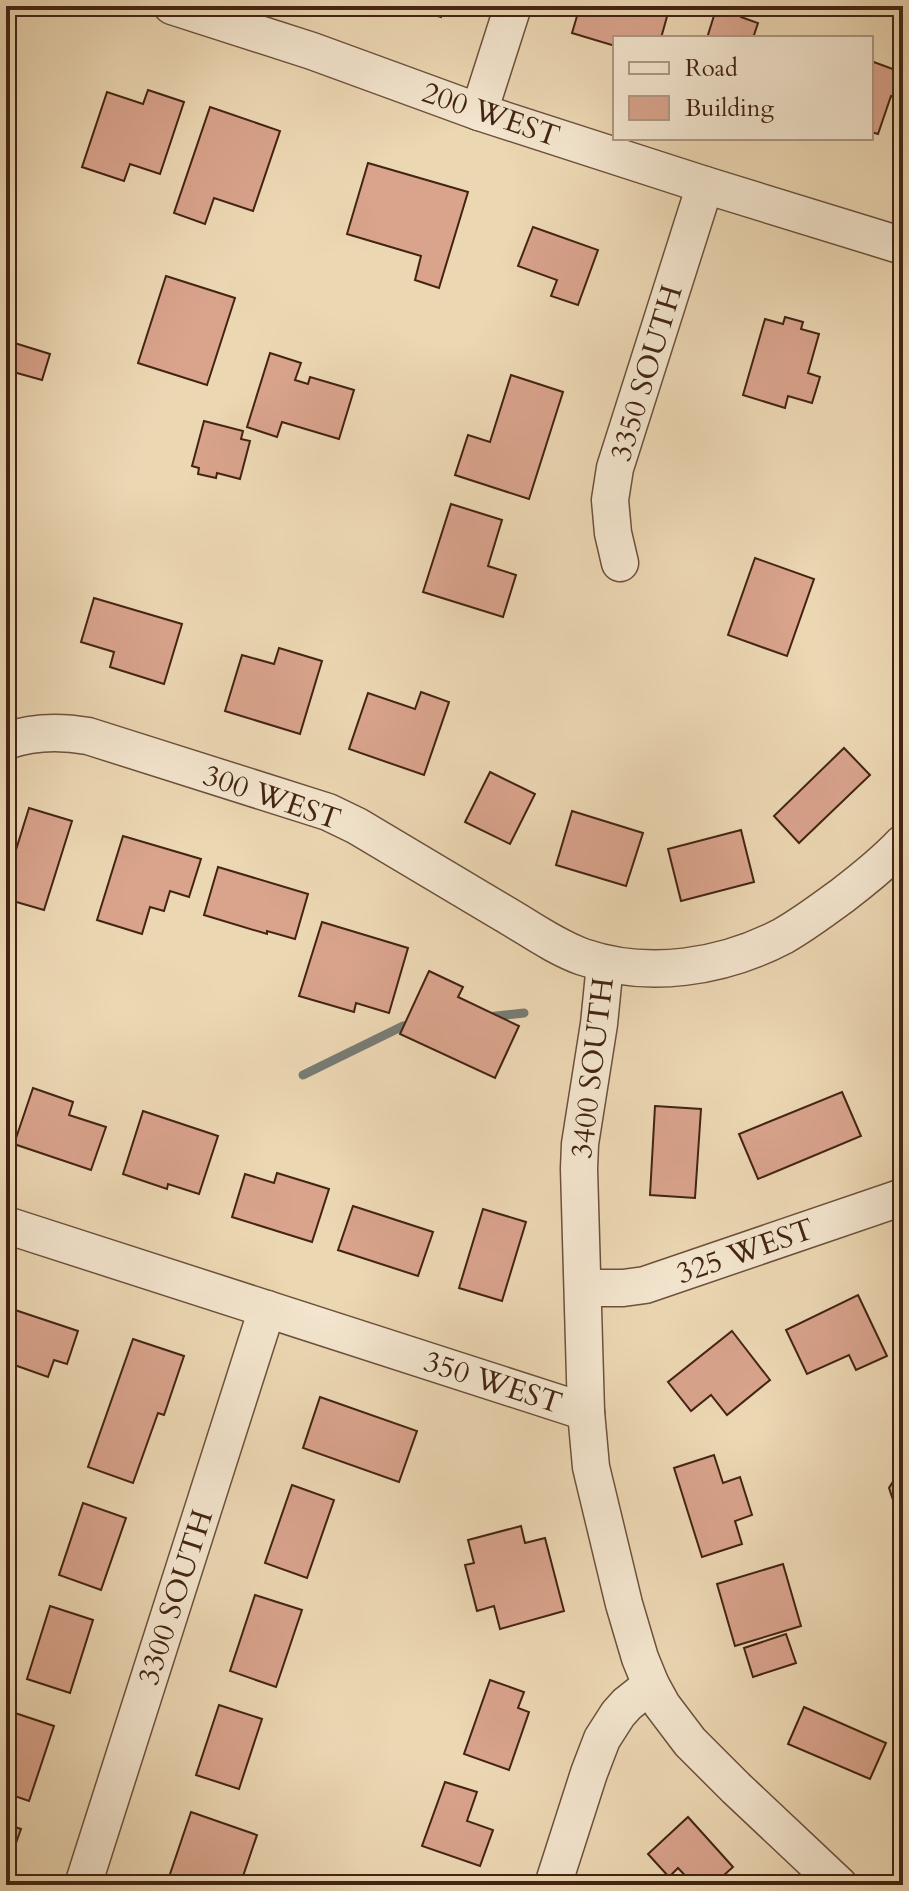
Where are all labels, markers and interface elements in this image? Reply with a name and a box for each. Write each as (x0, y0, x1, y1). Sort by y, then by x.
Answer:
legend (613, 36, 873, 140)
text: Road (685, 52, 738, 85)
street label: 200 WEST (417, 72, 565, 157)
text: Building (685, 92, 775, 125)
street label: 3350 SOUTH (600, 280, 693, 466)
street label: 300 WEST (198, 755, 346, 840)
street label: 3400 SOUTH (561, 975, 624, 1161)
street label: 325 WEST (671, 1209, 819, 1294)
street label: 350 WEST (419, 1341, 567, 1424)
street label: 3300 SOUTH (128, 1504, 223, 1690)

